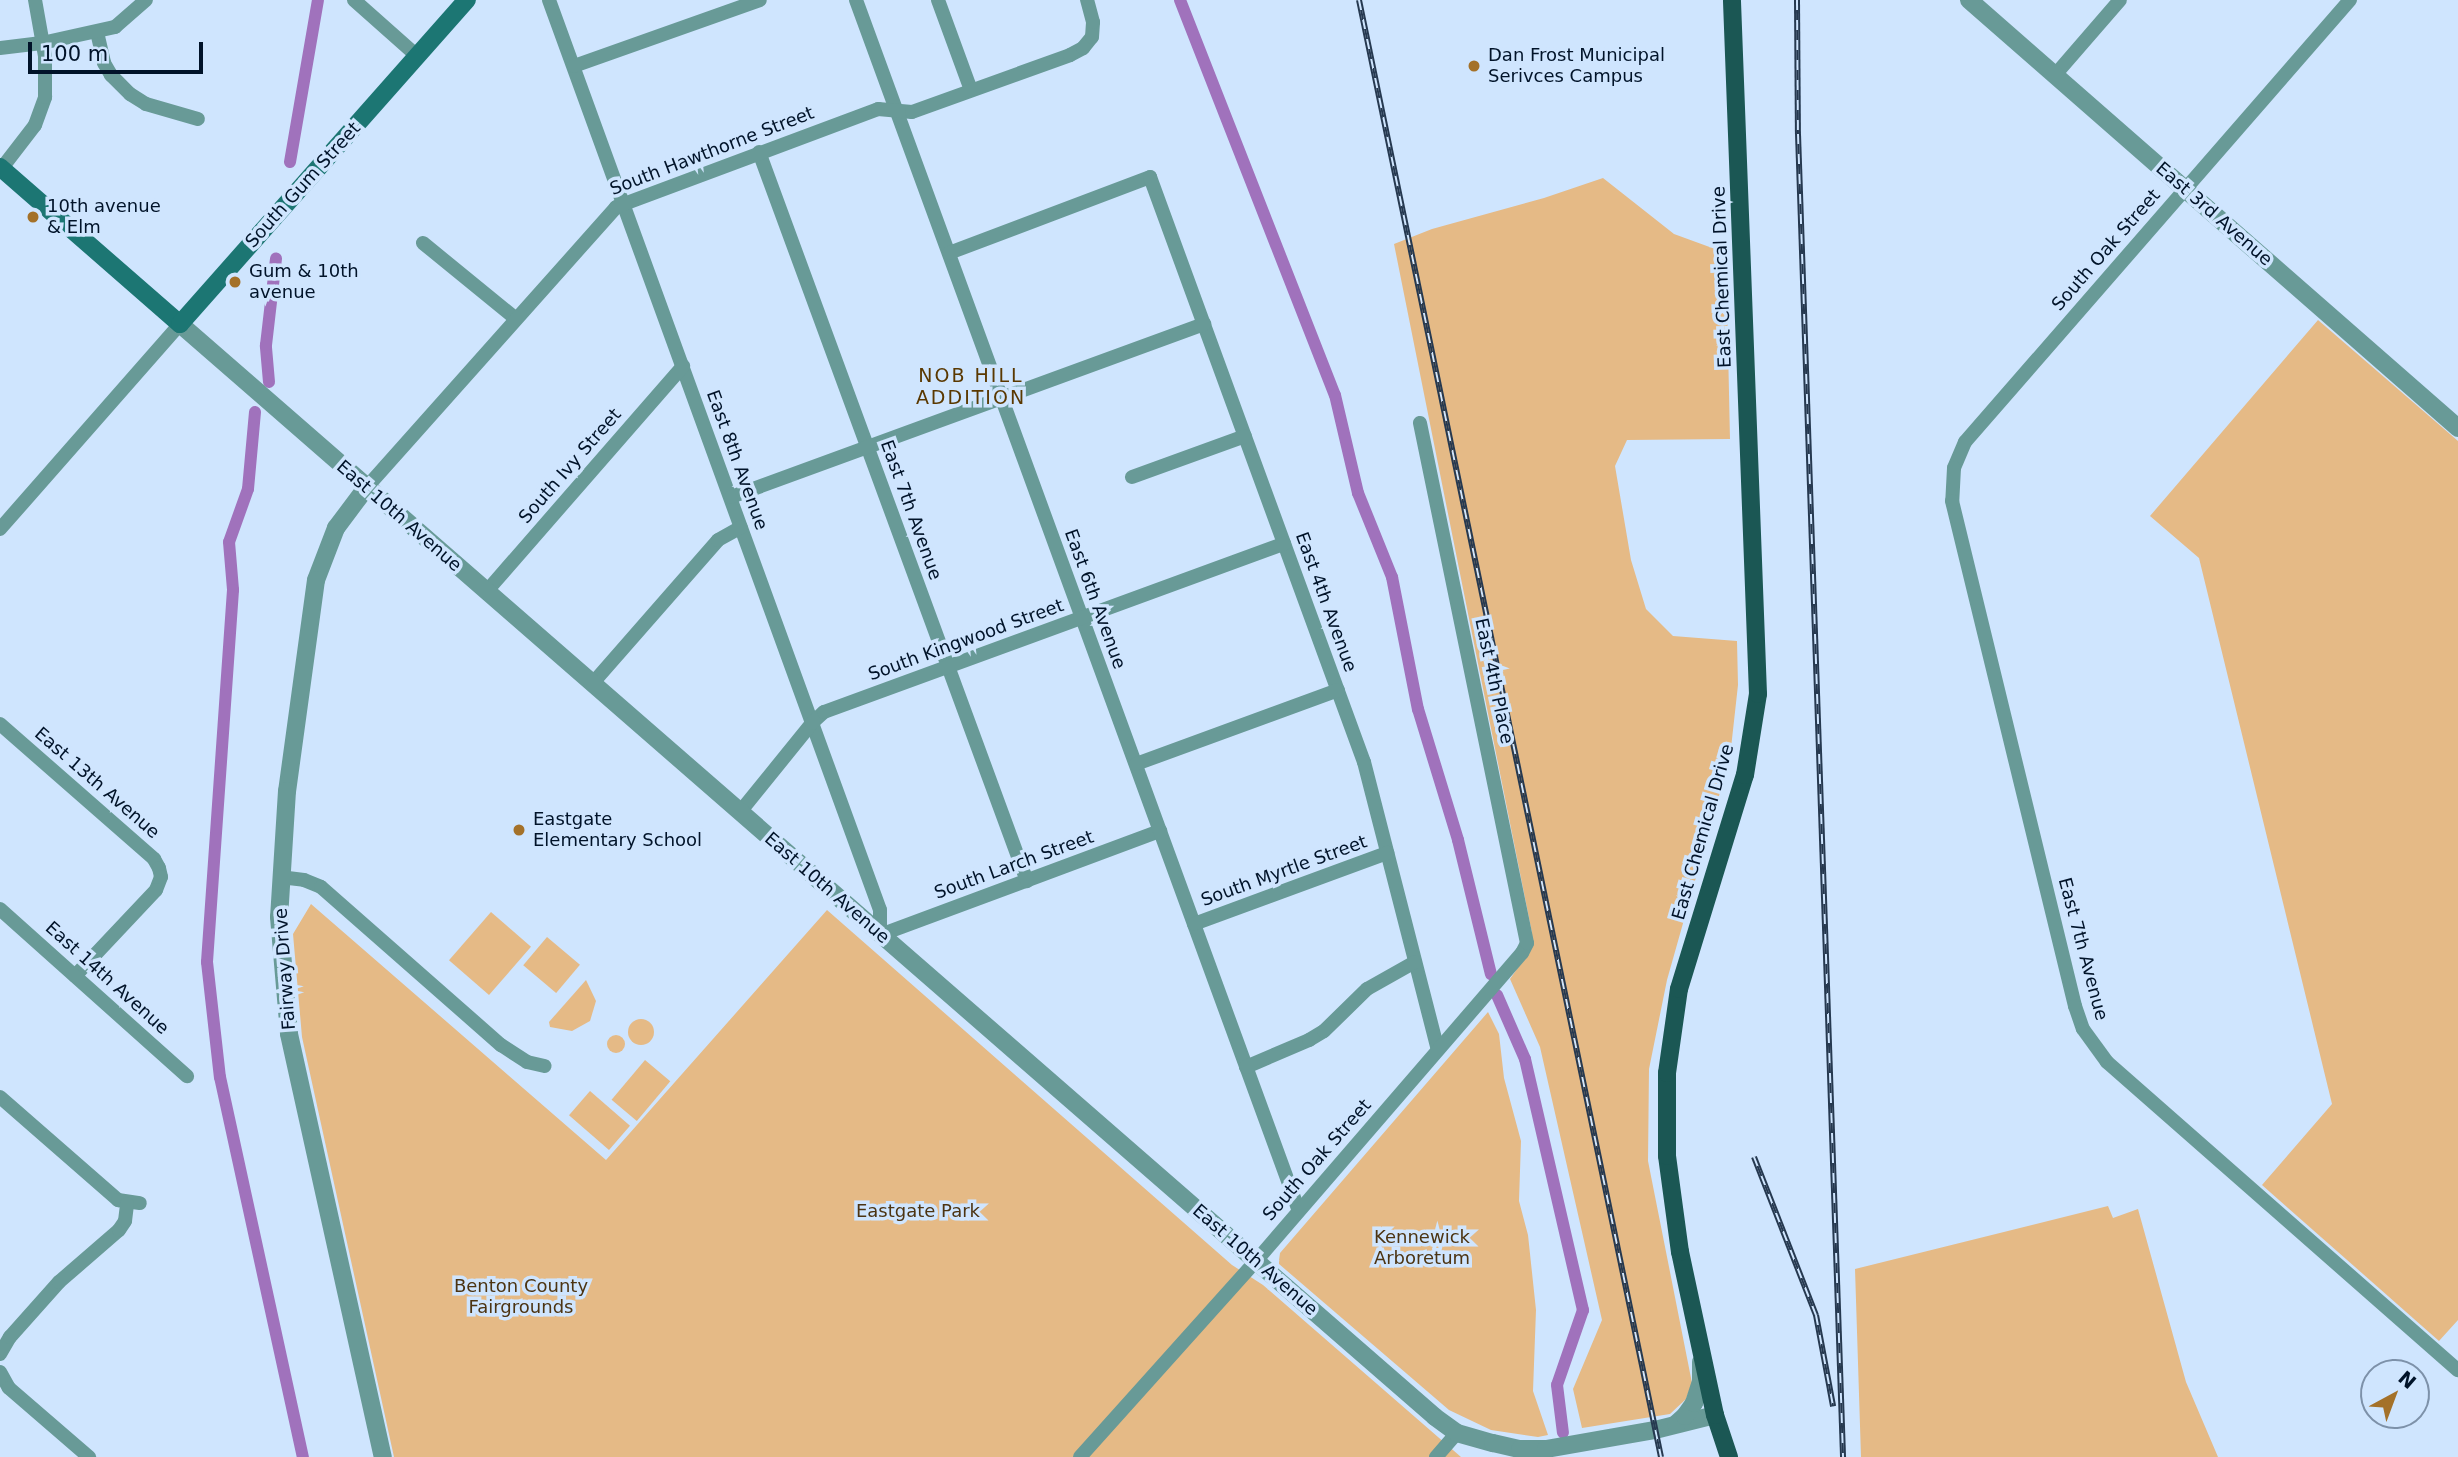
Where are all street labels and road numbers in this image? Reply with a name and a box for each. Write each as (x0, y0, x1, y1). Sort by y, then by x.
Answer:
street label: South Hawthorne Street (607, 102, 817, 200)
street label: South Gum Street (241, 118, 365, 252)
street label: East 3rd Avenue (2151, 158, 2277, 270)
street label: South Oak Street (2047, 185, 2165, 315)
street label: East Chemical Drive (1708, 186, 1736, 368)
street label: East 8th Avenue (702, 387, 772, 533)
street label: South Ivy Street (514, 404, 626, 528)
street label: East 7th Avenue (876, 437, 946, 583)
street label: East 10th Avenue (332, 456, 466, 576)
street label: East 6th Avenue (1060, 526, 1130, 672)
street label: East 4th Avenue (1291, 529, 1361, 675)
street label: South Kingwood Street (865, 595, 1067, 685)
street label: East 4th Place (1470, 616, 1518, 746)
street label: East 13th Avenue (30, 723, 164, 843)
street label: East Chemical Drive (1668, 742, 1738, 922)
street label: South Larch Street (931, 826, 1097, 904)
street label: East 10th Avenue (760, 828, 894, 948)
street label: South Myrtle Street (1198, 831, 1370, 911)
street label: East 7th Avenue (2054, 875, 2112, 1023)
street label: Fairway Drive (270, 907, 300, 1031)
street label: East 14th Avenue (41, 917, 173, 1039)
street label: South Oak Street (1258, 1095, 1376, 1225)
street label: East 10th Avenue (1188, 1200, 1322, 1320)

